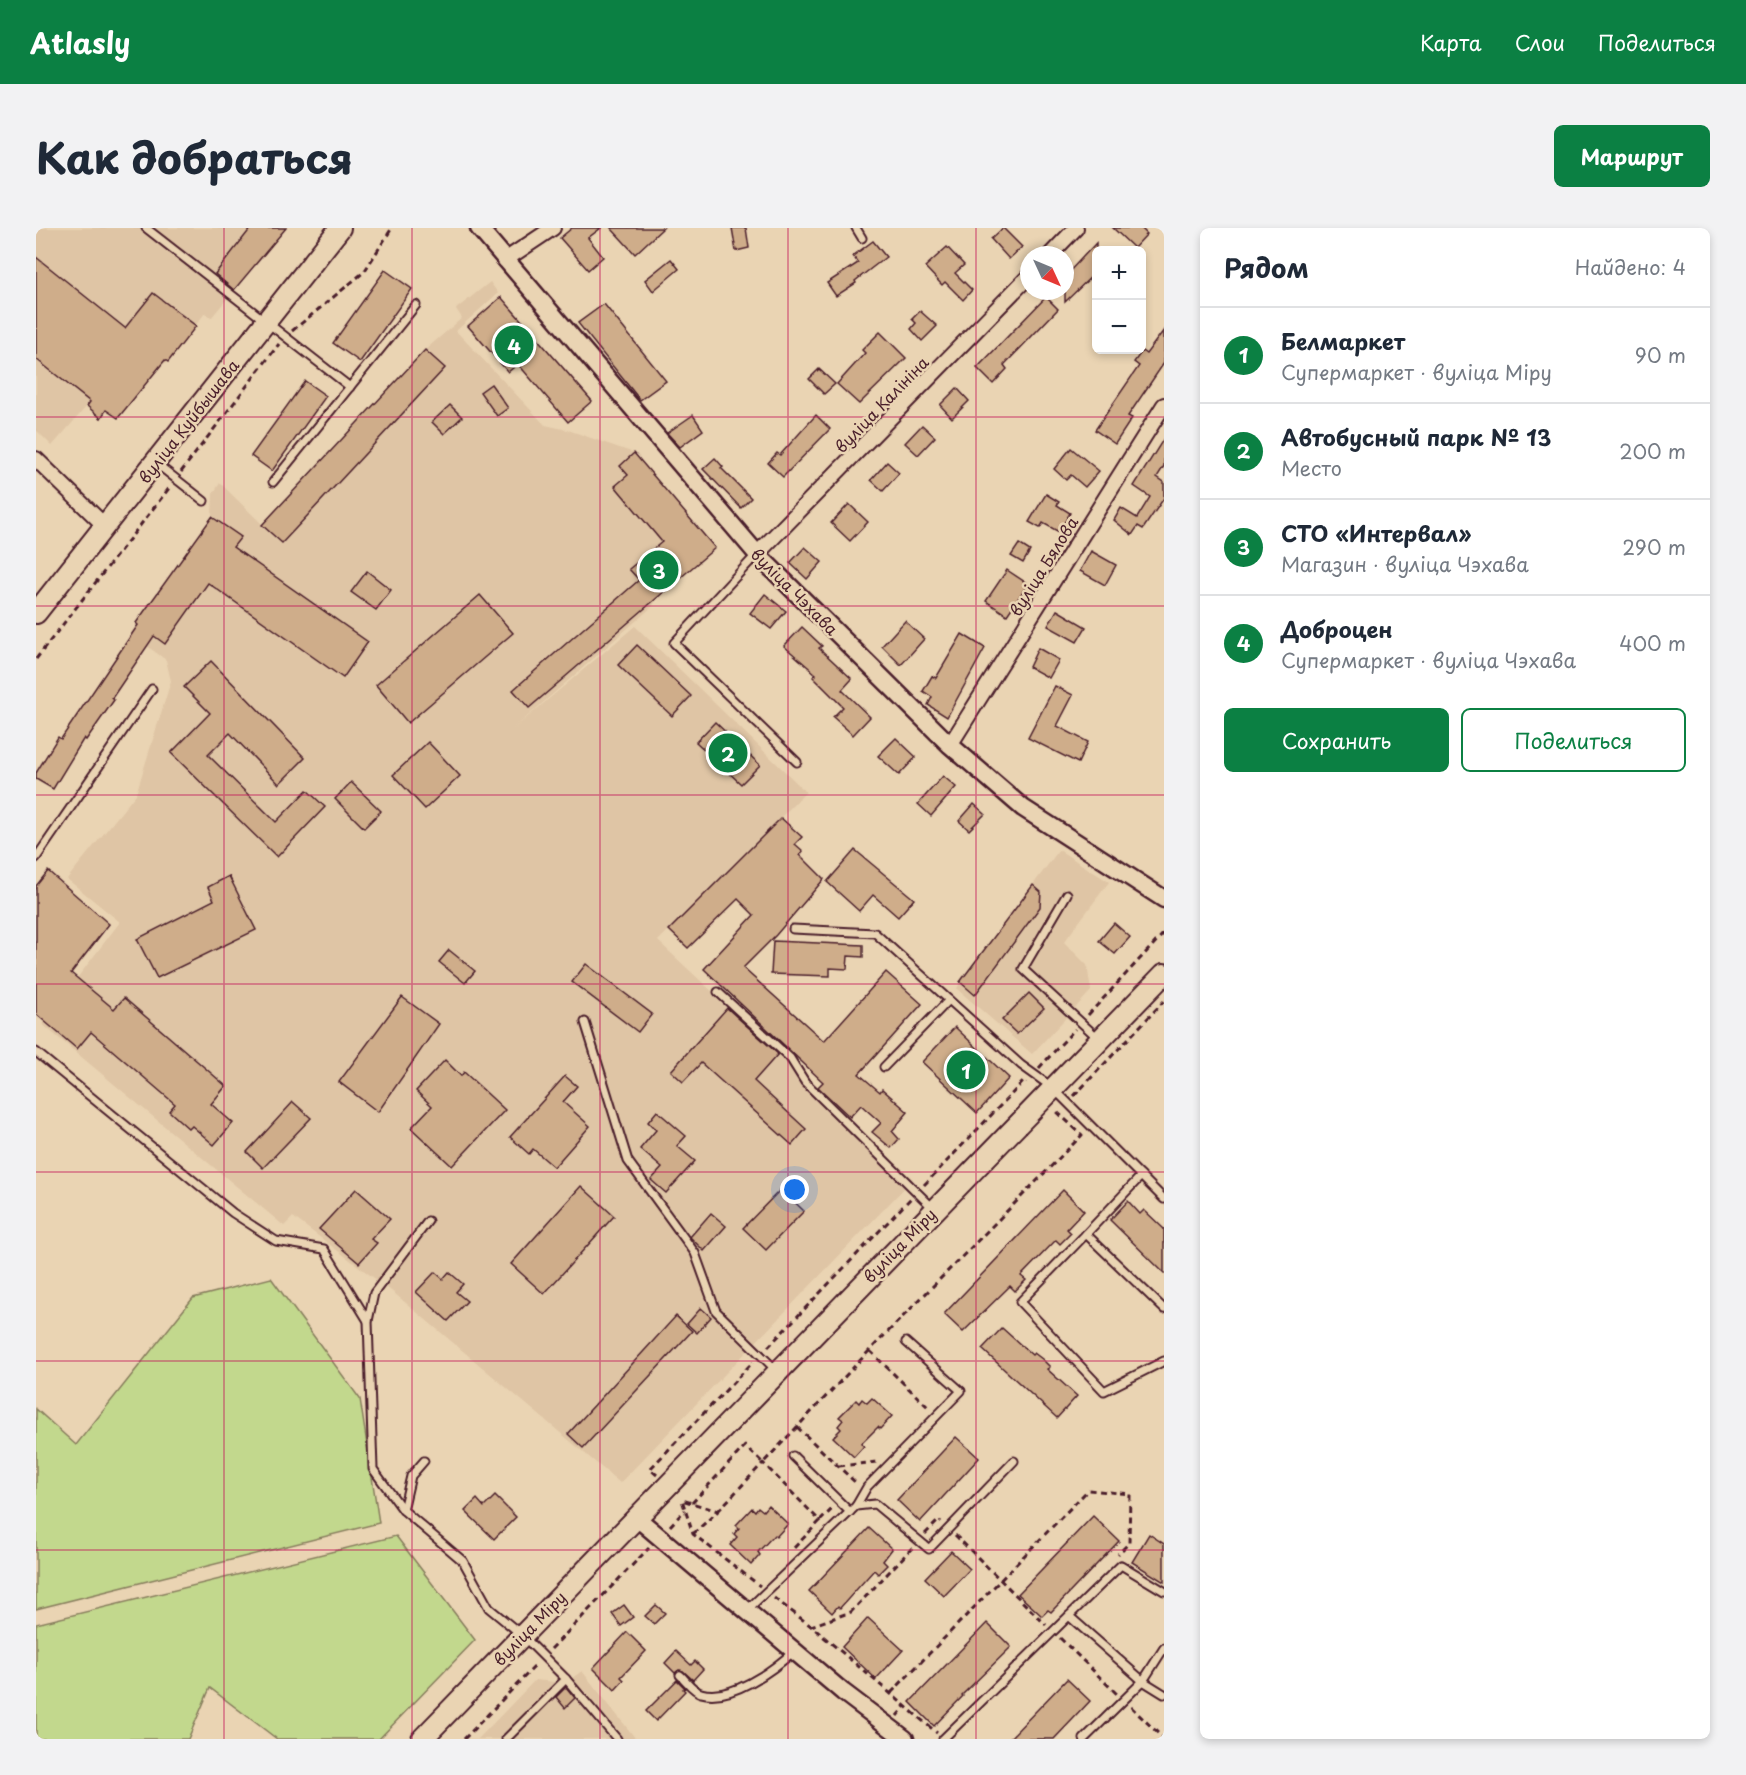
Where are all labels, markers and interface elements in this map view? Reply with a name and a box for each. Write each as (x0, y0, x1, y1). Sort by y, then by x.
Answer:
text: Atlasly (30, 21, 130, 64)
text: Карта (1420, 26, 1482, 58)
text: Слои (1515, 26, 1565, 58)
text: Поделиться (1598, 26, 1716, 58)
text: Как добраться (36, 125, 353, 188)
button: Маршрут (1554, 125, 1710, 187)
north arrow (1020, 246, 1074, 300)
map controls (1092, 246, 1146, 354)
button: + (1092, 246, 1146, 300)
text: Рядом (1224, 248, 1309, 287)
text: Найдено: 4 (1575, 252, 1686, 282)
button: − (1092, 300, 1146, 354)
pin: 4 (494, 322, 534, 368)
text: Белмаркет (1281, 324, 1405, 357)
text: 1 (1239, 340, 1248, 370)
text: 90 m (1635, 340, 1686, 370)
street label: вуліца Калініна (829, 350, 933, 458)
street label: вуліца Куйбышава (132, 354, 244, 488)
text: Супермаркет · вуліца Міру (1281, 357, 1552, 387)
text: Автобусный парк № 13 (1281, 420, 1551, 453)
text: 2 (1236, 436, 1251, 466)
text: 200 m (1619, 436, 1686, 466)
text: Место (1281, 453, 1342, 483)
street label: вуліца Бялова (1003, 512, 1083, 620)
text: СТО «Интервал» (1281, 516, 1471, 549)
text: 3 (1237, 532, 1250, 562)
text: 290 m (1622, 532, 1686, 562)
street label: вуліца Чэхава (746, 542, 844, 640)
pin: 3 (640, 548, 678, 592)
text: Магазин · вуліца Чэхава (1281, 549, 1529, 579)
text: Доброцен (1281, 612, 1393, 645)
text: 4 (1237, 628, 1250, 658)
text: 400 m (1619, 628, 1686, 658)
text: Супермаркет · вуліца Чэхава (1281, 645, 1576, 675)
button: Сохранить (1224, 708, 1449, 772)
button: Поделиться (1461, 708, 1686, 772)
pin: 2 (708, 730, 748, 776)
pin: 1 (946, 1048, 986, 1092)
your location (780, 1175, 809, 1204)
street label: вуліца Міру (857, 1202, 941, 1288)
street label: вуліца Міру (487, 1585, 571, 1671)

